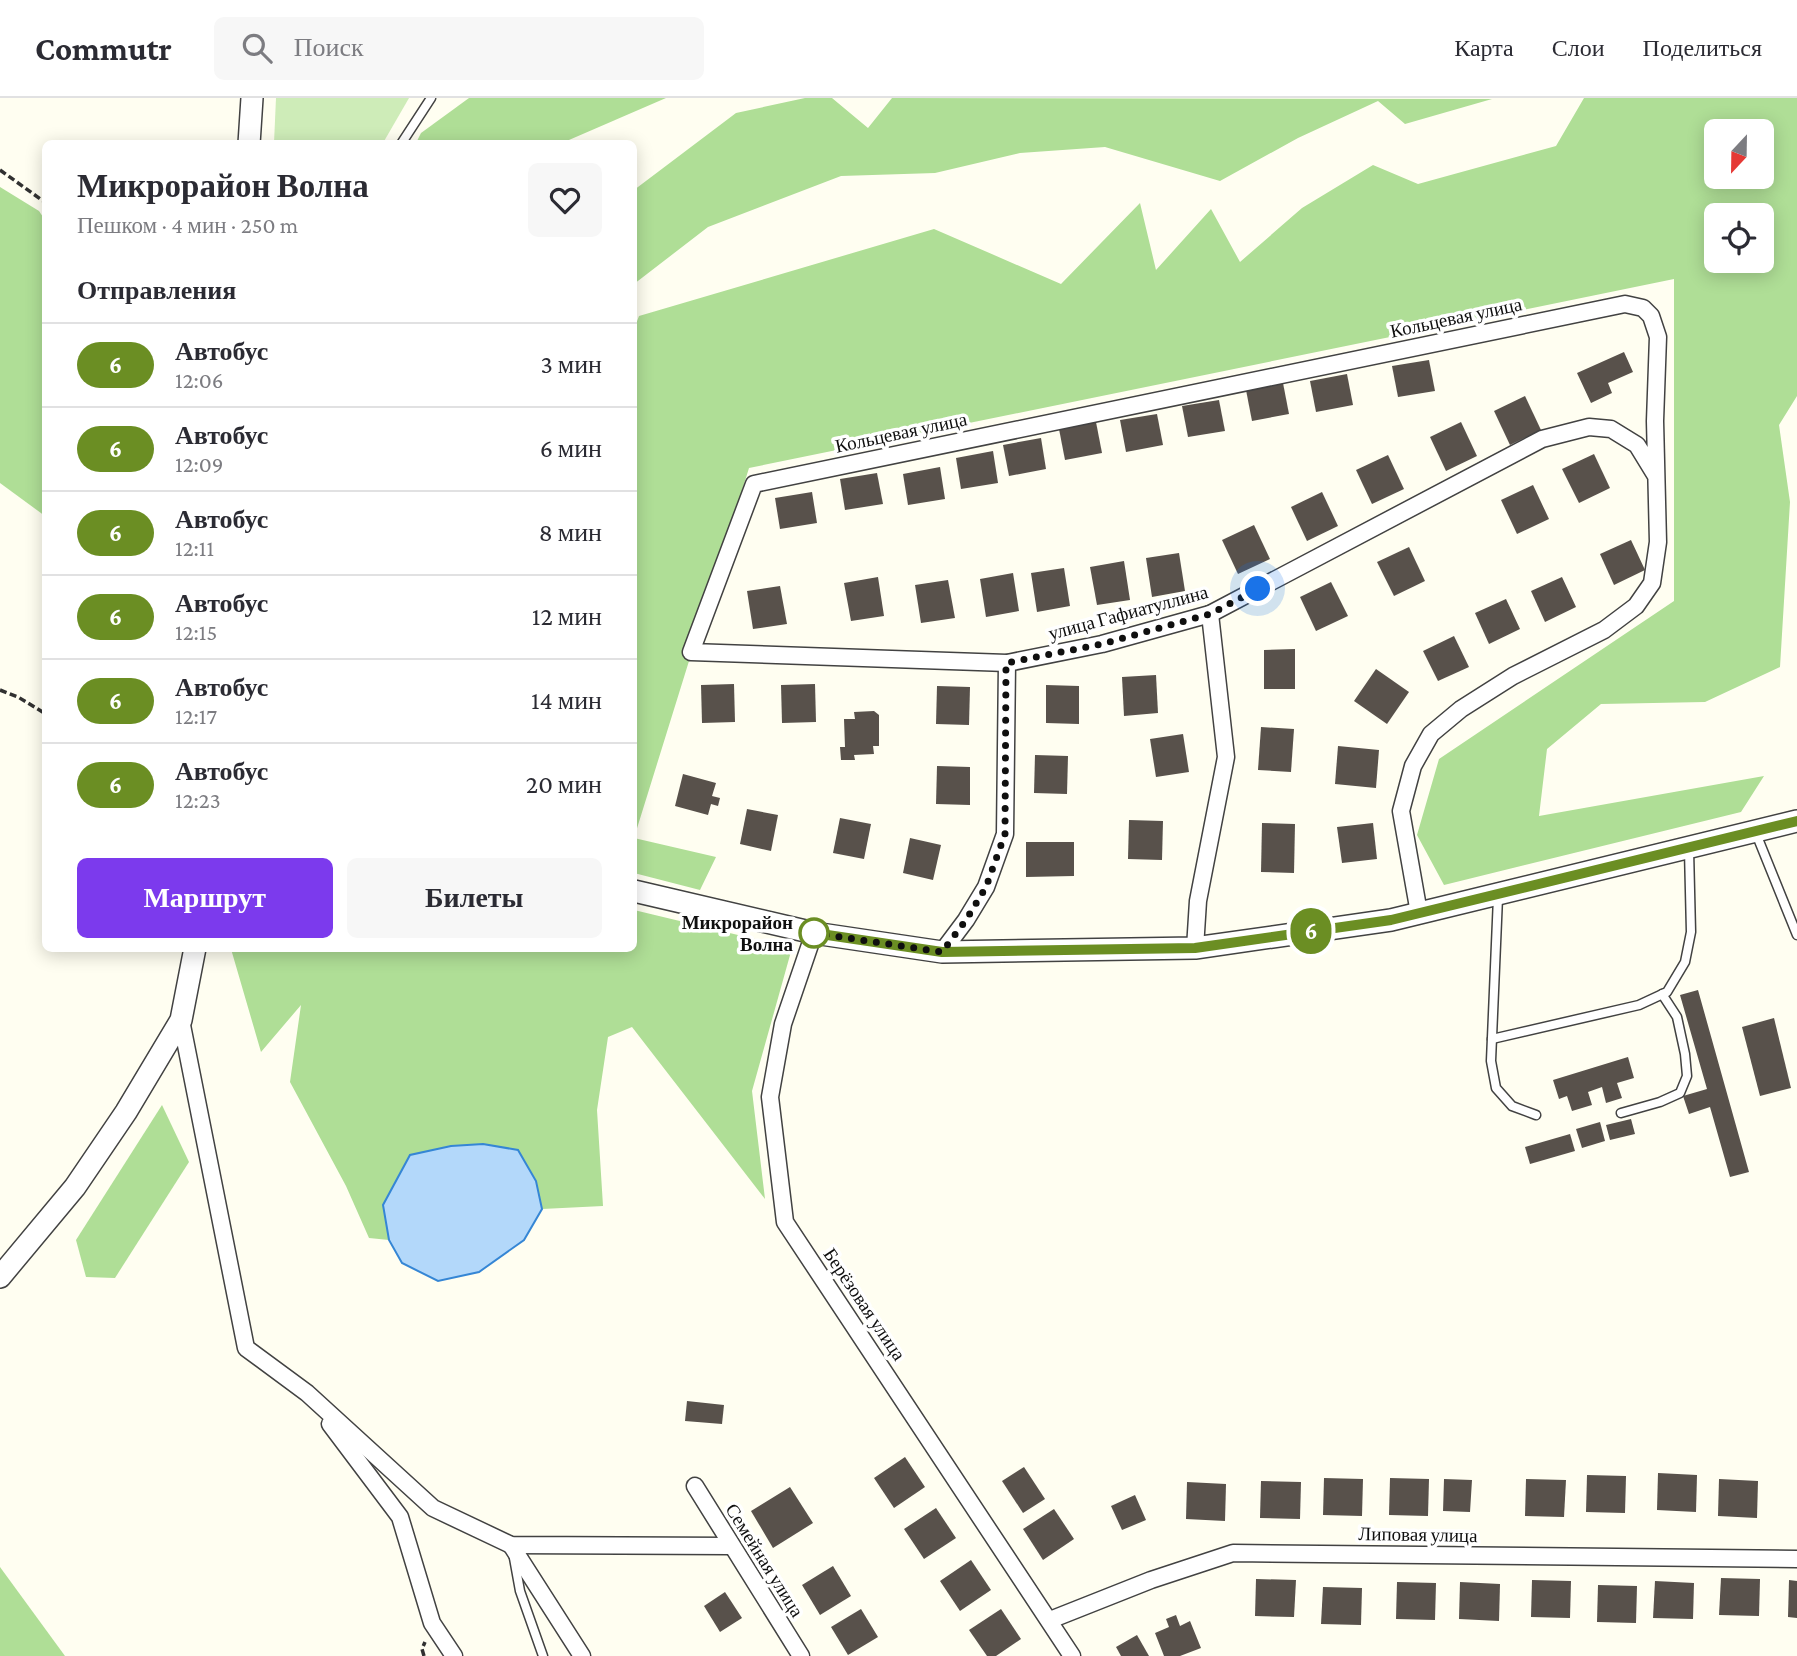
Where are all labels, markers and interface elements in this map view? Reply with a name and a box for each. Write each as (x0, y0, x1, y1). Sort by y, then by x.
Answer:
search box (214, 17, 704, 80)
icon: search (238, 29, 276, 67)
text: Commutr (35, 30, 172, 67)
text: Поиск (294, 33, 364, 62)
text: Карта (1454, 34, 1514, 61)
text: Слои (1552, 34, 1605, 61)
text: Поделиться (1643, 34, 1762, 61)
north arrow (1704, 119, 1774, 189)
map controls (1704, 119, 1774, 273)
button: heart (528, 163, 602, 237)
text: Микрорайон Волна (77, 167, 369, 204)
button: locate (1704, 203, 1774, 273)
text: Пешком · 4 мин · 250 m (77, 212, 298, 238)
text: Отправления (77, 276, 236, 305)
street label: Кольцевая улица (1388, 293, 1524, 342)
text: Автобус (175, 337, 268, 366)
text: 3 мин (541, 350, 602, 379)
text: 6 (109, 351, 122, 378)
text: 12:06 (175, 367, 224, 393)
street label: Кольцевая улица (833, 408, 969, 457)
text: Автобус (175, 421, 268, 450)
text: 6 мин (540, 434, 602, 463)
text: 6 (109, 435, 122, 462)
text: 12:09 (175, 451, 224, 477)
text: Автобус (175, 505, 268, 534)
text: 8 мин (539, 518, 602, 547)
text: 6 (109, 519, 122, 546)
text: 12:11 (175, 535, 214, 561)
your location (1240, 571, 1275, 606)
street label: улица Гафиатуллина (1046, 581, 1211, 644)
text: Автобус (175, 589, 268, 618)
text: 12 мин (532, 602, 602, 631)
text: 6 (109, 603, 122, 630)
text: 12:15 (175, 619, 217, 645)
text: Автобус (175, 673, 268, 702)
text: 14 мин (531, 686, 602, 715)
text: 6 (109, 687, 122, 714)
text: 12:17 (175, 703, 217, 729)
text: Автобус (175, 757, 268, 786)
text: 20 мин (526, 770, 602, 799)
text: 6 (109, 771, 122, 798)
text: 12:23 (175, 787, 221, 813)
button: Маршрут (77, 858, 333, 938)
button: Билеты (347, 858, 602, 938)
line badge: 6 (1288, 908, 1334, 954)
place label: Микрорайон Волна (682, 912, 793, 955)
text: 6 (1304, 917, 1318, 944)
marker: Микрорайон Волна (799, 918, 829, 948)
street label: Берёзовая улица (819, 1244, 910, 1365)
street label: Семейная улица (721, 1500, 808, 1621)
street label: Липовая улица (1358, 1523, 1478, 1546)

